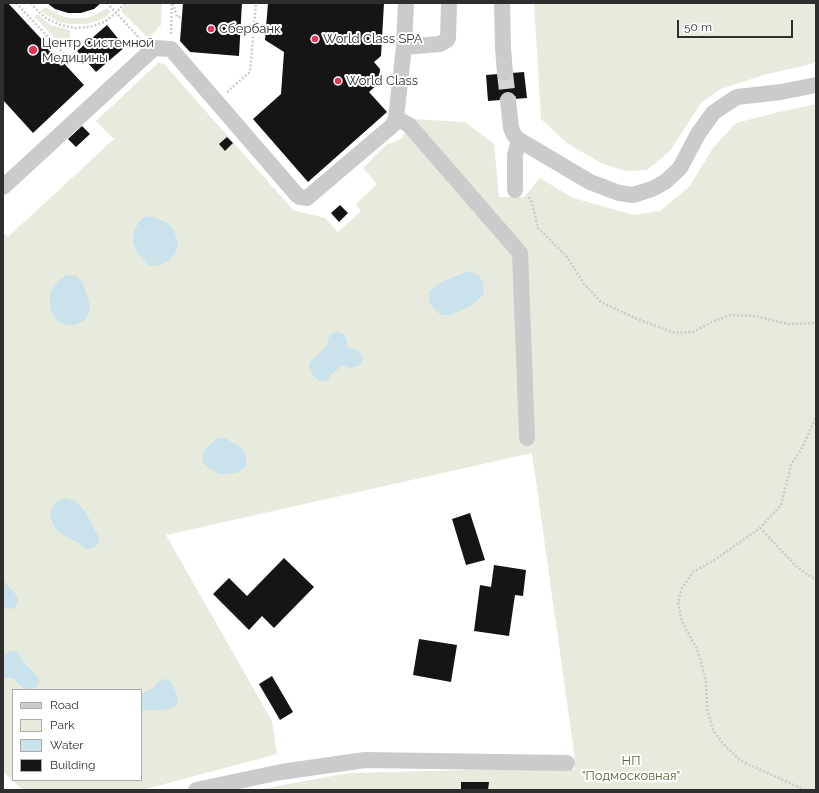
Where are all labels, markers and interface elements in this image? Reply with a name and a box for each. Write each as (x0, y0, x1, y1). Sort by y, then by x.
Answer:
scale bar (679, 12, 795, 38)
text: 50 m (684, 20, 712, 34)
place label: Сбербанк (219, 21, 281, 37)
marker: Сбербанк (206, 24, 216, 34)
place label: World Class SPA (323, 31, 423, 47)
marker: World Class SPA (310, 34, 320, 44)
place label: Центр Системной Медицины (42, 35, 154, 66)
marker: Центр Системной Медицины (27, 44, 39, 56)
place label: World Class (346, 73, 418, 89)
marker: World Class (333, 76, 343, 86)
legend (12, 689, 142, 781)
text: Road (50, 698, 79, 712)
text: Park (50, 718, 75, 732)
text: Water (50, 738, 84, 752)
park label: НП "Подмосковная" (582, 753, 680, 784)
text: Building (50, 758, 96, 772)

